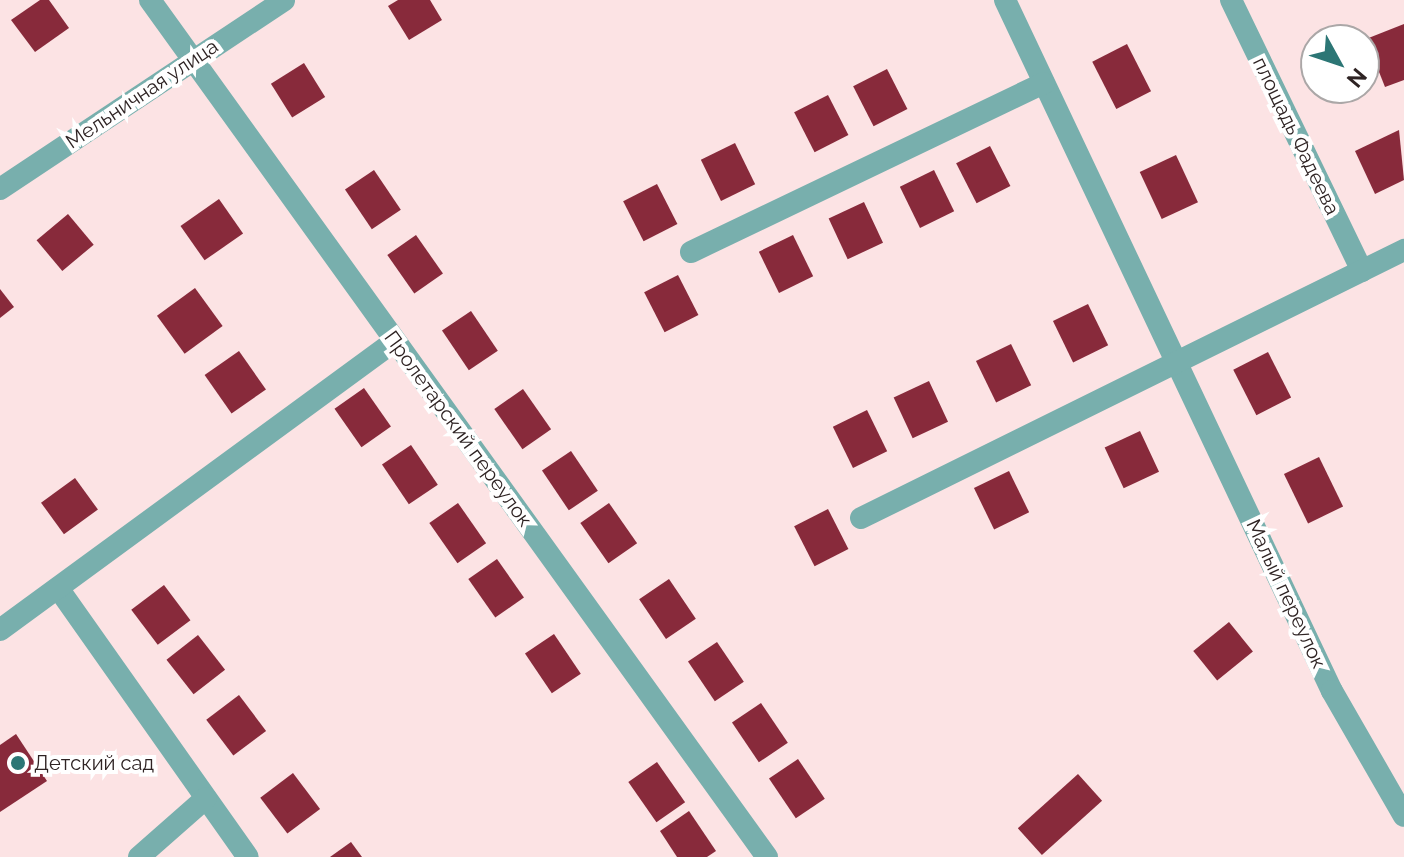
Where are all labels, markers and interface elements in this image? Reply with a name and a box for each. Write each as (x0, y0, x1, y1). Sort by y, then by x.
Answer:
north arrow (1300, 24, 1380, 104)
street label: Мельничная улица (61, 34, 223, 154)
street label: площадь Фадеева (1247, 53, 1345, 219)
text: N (1342, 63, 1372, 93)
street label: Пролетарский переулок (379, 326, 537, 532)
street label: Малый переулок (1241, 516, 1331, 672)
place label: Детский сад (34, 751, 154, 775)
marker: Детский сад (9, 754, 27, 772)

